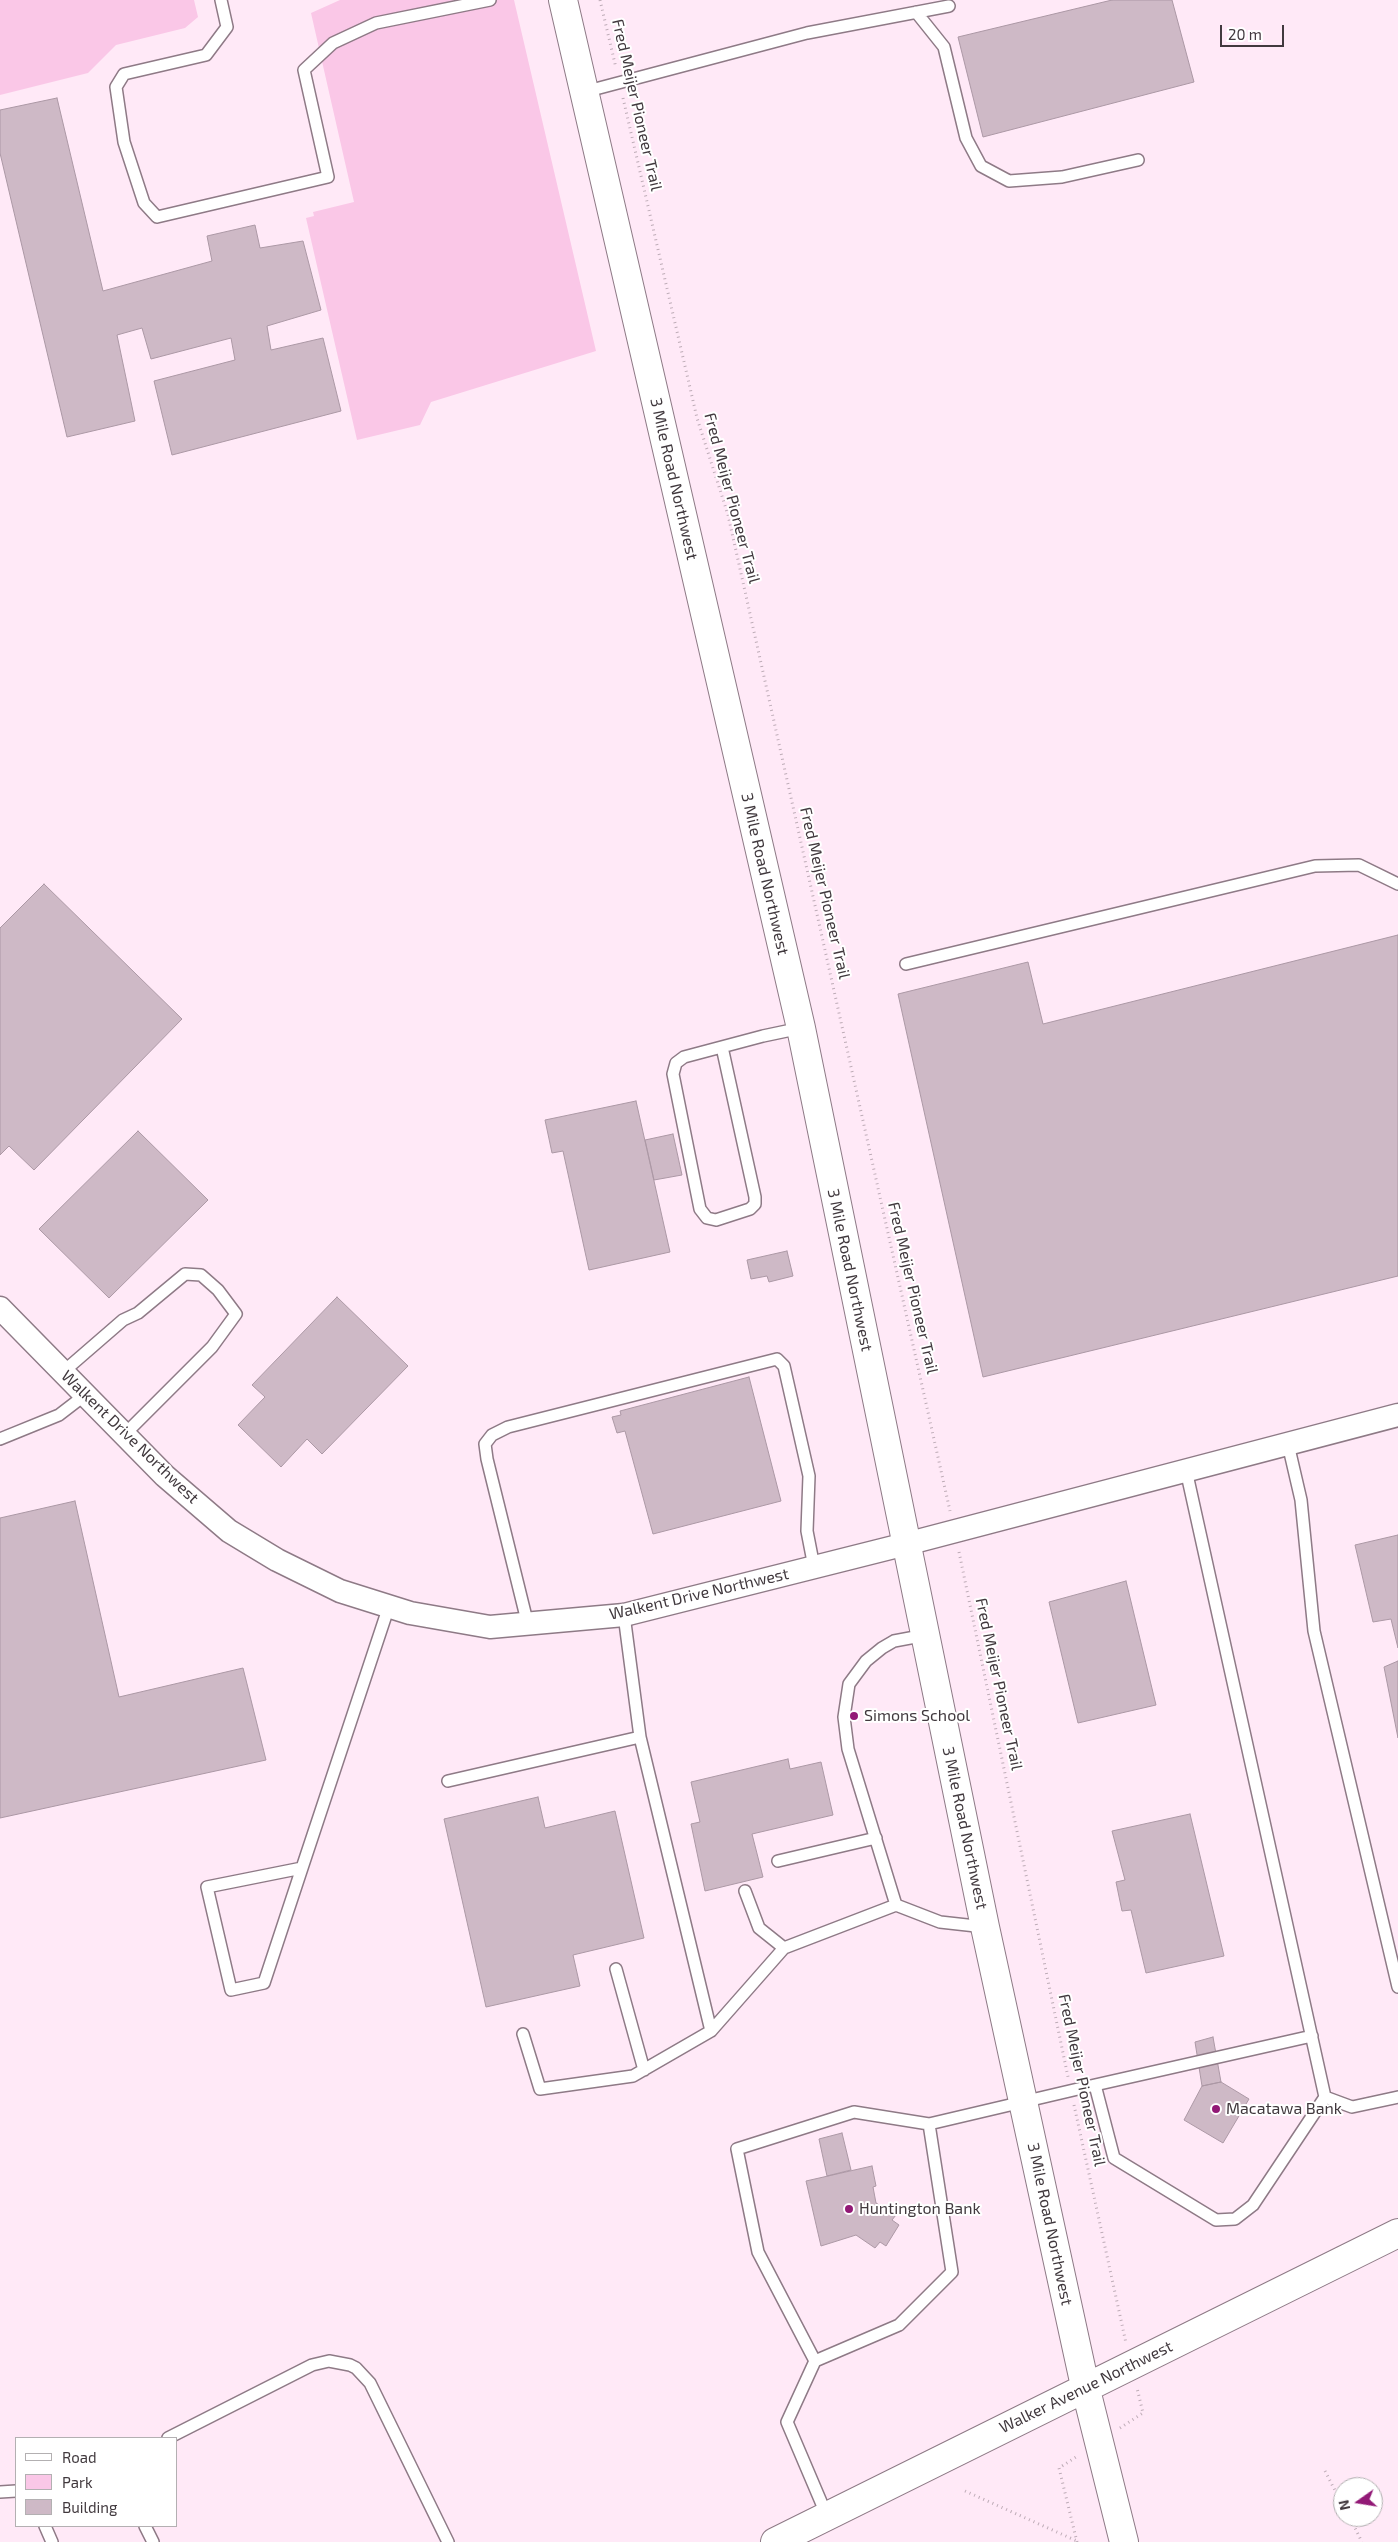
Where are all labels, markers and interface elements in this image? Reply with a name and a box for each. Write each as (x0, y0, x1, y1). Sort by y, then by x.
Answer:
scale bar (1223, 15, 1287, 47)
street label: Fred Meijer Pioneer Trail (608, 17, 666, 193)
text: 20 m (1228, 25, 1262, 43)
street label: 3 Mile Road Northwest (646, 396, 702, 562)
street label: Fred Meijer Pioneer Trail (700, 411, 764, 585)
street label: 3 Mile Road Northwest (737, 791, 793, 957)
street label: Fred Meijer Pioneer Trail (796, 805, 854, 981)
street label: 3 Mile Road Northwest (823, 1187, 877, 1353)
street label: Fred Meijer Pioneer Trail (884, 1200, 942, 1376)
street label: Walkent Drive Northwest (57, 1366, 203, 1508)
street label: Walkent Drive Northwest (607, 1564, 791, 1624)
street label: Fred Meijer Pioneer Trail (971, 1596, 1027, 1772)
place label: Simons School (864, 1706, 970, 1726)
marker: Simons School (848, 1710, 860, 1722)
street label: 3 Mile Road Northwest (938, 1745, 992, 1911)
street label: Fred Meijer Pioneer Trail (1054, 1992, 1110, 2168)
place label: Macatawa Bank (1226, 2099, 1342, 2119)
marker: Macatawa Bank (1210, 2103, 1222, 2115)
street label: 3 Mile Road Northwest (1023, 2141, 1077, 2307)
place label: Huntington Bank (859, 2199, 981, 2219)
marker: Huntington Bank (843, 2203, 855, 2215)
street label: Walker Avenue Northwest (996, 2337, 1176, 2437)
legend (15, 2437, 178, 2527)
text: Road (62, 2448, 97, 2466)
text: Park (62, 2473, 93, 2491)
north arrow (1333, 2477, 1383, 2527)
text: Building (62, 2498, 117, 2516)
text: N (1334, 2498, 1353, 2512)

